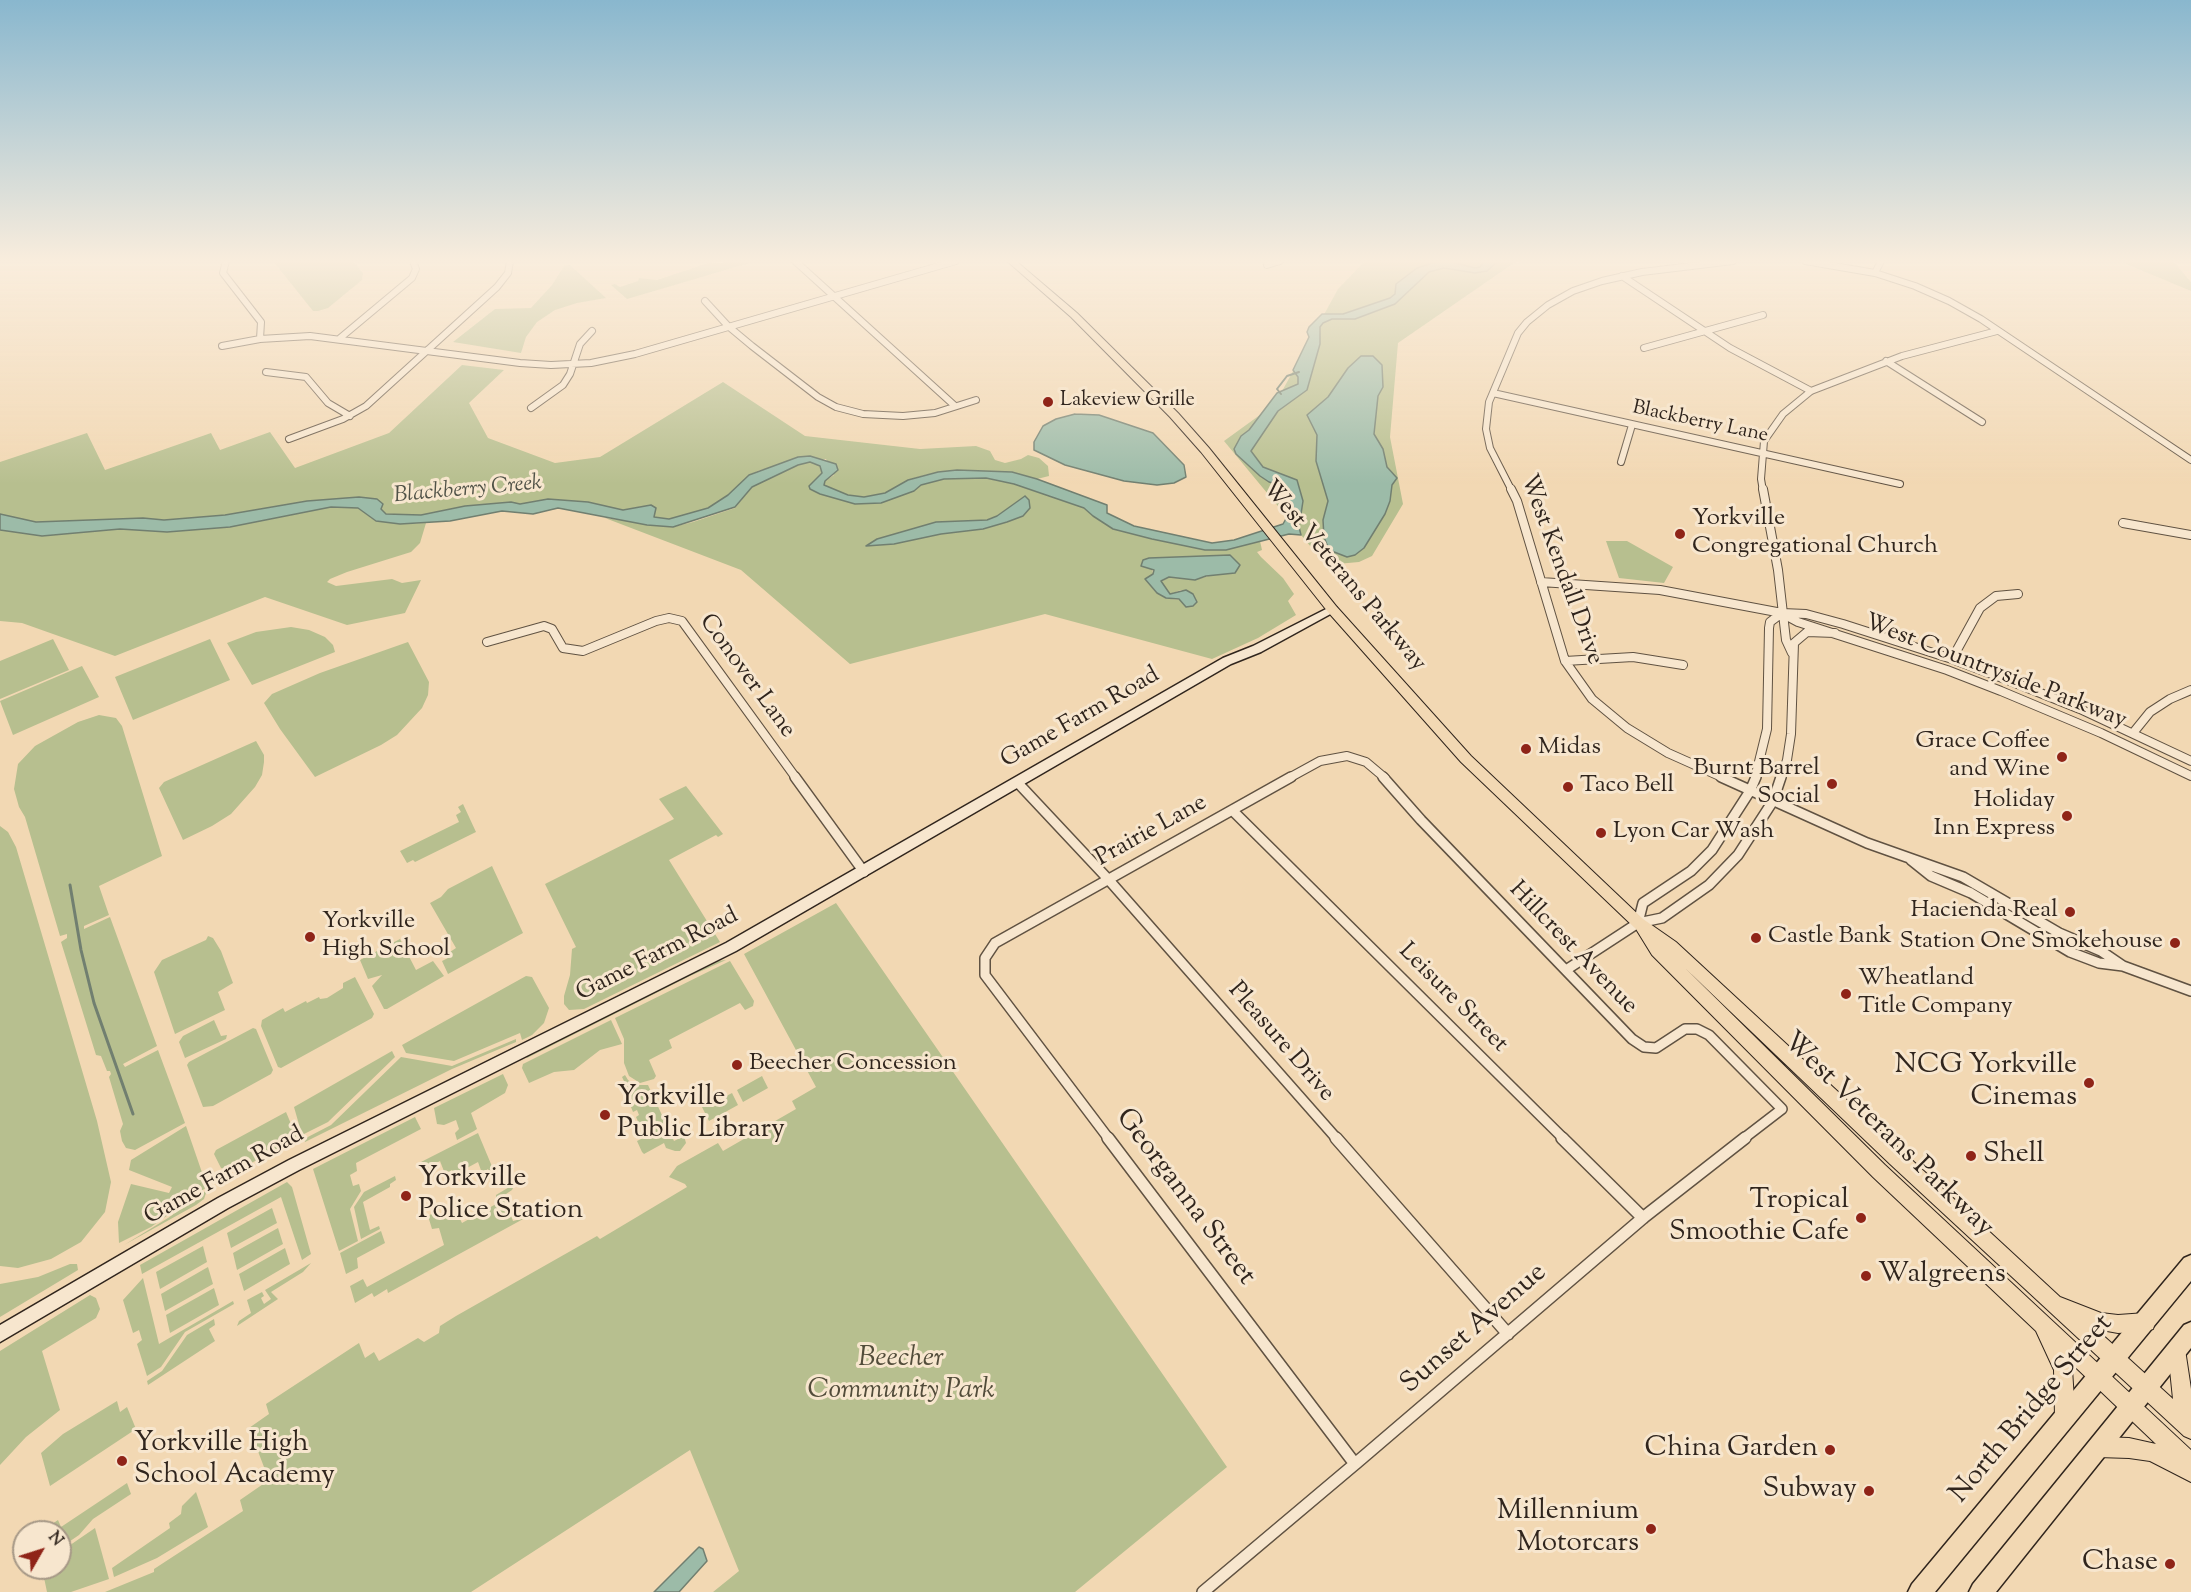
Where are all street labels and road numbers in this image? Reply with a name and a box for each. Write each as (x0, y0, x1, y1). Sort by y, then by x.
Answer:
street label: Blackberry Lane (1630, 397, 1770, 449)
street label: West Kendall Drive (1512, 471, 1608, 669)
street label: West Veterans Parkway (1255, 476, 1431, 678)
street label: Conover Lane (691, 609, 801, 745)
street label: West Countryside Parkway (1860, 610, 2130, 736)
street label: Game Farm Road (997, 662, 1165, 776)
street label: Prairie Lane (1091, 790, 1213, 874)
street label: Hillcrest Avenue (1502, 877, 1642, 1021)
street label: Game Farm Road (572, 903, 744, 1009)
street label: Leisure Street (1391, 938, 1513, 1060)
street label: Pleasure Drive (1220, 978, 1340, 1108)
street label: West Veterans Parkway (1774, 1026, 2000, 1246)
street label: Georganna Street (1107, 1103, 1261, 1293)
street label: Game Farm Road (140, 1121, 310, 1233)
street label: Sunset Avenue (1395, 1258, 1555, 1402)
street label: North Bridge Street (1944, 1309, 2122, 1511)

